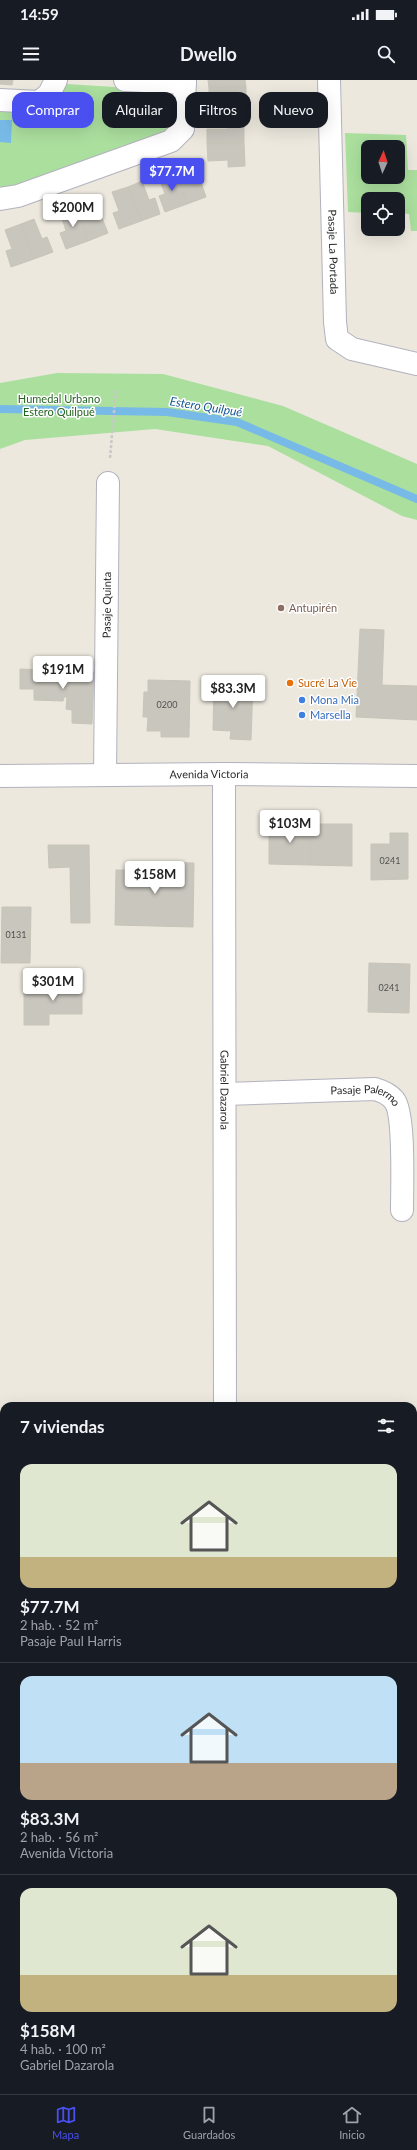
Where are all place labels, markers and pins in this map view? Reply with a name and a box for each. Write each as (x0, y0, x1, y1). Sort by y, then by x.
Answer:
pin: $77.7M (139, 158, 205, 192)
pin: $200M (45, 194, 101, 228)
place label: Antupirén (289, 601, 337, 614)
marker: Antupirén (276, 603, 286, 613)
pin: $191M (35, 656, 91, 690)
pin: $83.3M (200, 675, 266, 709)
place label: Sucré La Vie (298, 676, 357, 689)
marker: Sucré La Vie (285, 678, 295, 688)
place label: Mona Mia (310, 693, 359, 706)
marker: Mona Mia (297, 695, 307, 705)
place label: Marsella (310, 708, 351, 721)
marker: Marsella (297, 710, 307, 720)
pin: $103M (262, 810, 318, 844)
pin: $158M (127, 861, 183, 895)
pin: $301M (25, 968, 81, 1002)

